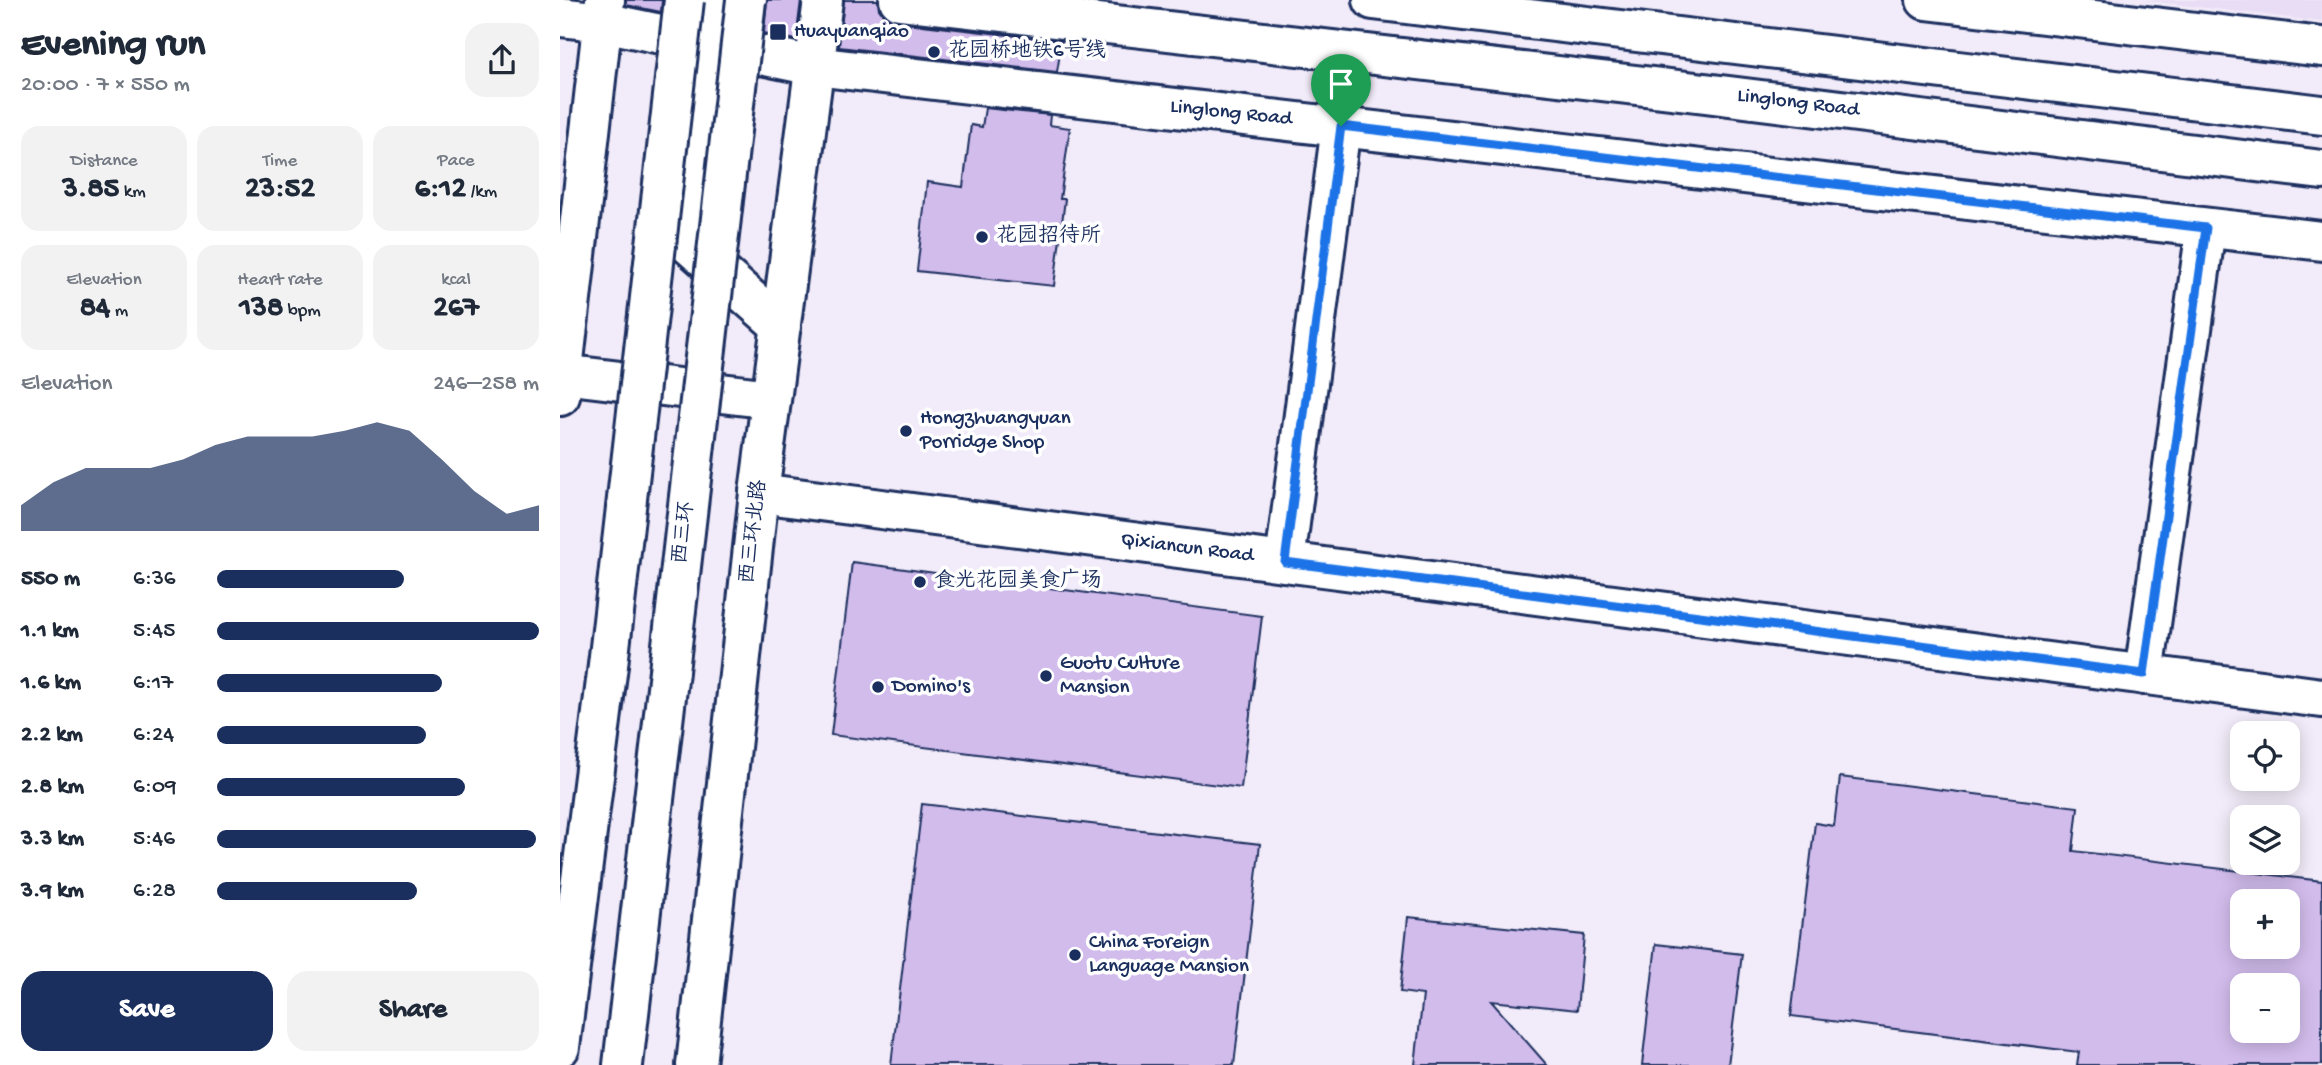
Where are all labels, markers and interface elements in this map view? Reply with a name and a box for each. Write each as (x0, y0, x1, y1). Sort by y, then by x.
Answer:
place label: Huayuanqiao (794, 20, 909, 45)
marker: Huayuanqiao (768, 22, 788, 42)
button: share (465, 23, 539, 97)
text: Evening run (21, 24, 205, 68)
place label: 花园桥地铁6号线 (948, 39, 1106, 65)
marker: 花园桥地铁6号线 (926, 44, 942, 60)
pin (1311, 54, 1371, 126)
icon: arrive (1322, 65, 1360, 103)
text: 20:00 · 7 × 550 m (21, 72, 190, 99)
street label: Linglong Road (1736, 84, 1862, 124)
street label: Linglong Road (1169, 95, 1295, 133)
text: Distance (70, 150, 138, 173)
text: Time (263, 150, 297, 173)
text: Pace (437, 150, 475, 173)
text: 3.85 (62, 173, 119, 208)
text: 23:52 (245, 173, 315, 208)
text: 6:12 (415, 173, 466, 208)
text: km (119, 181, 146, 204)
text: /km (466, 181, 497, 204)
place label: 花园招待所 (996, 223, 1101, 250)
marker: 花园招待所 (974, 229, 990, 245)
text: Elevation (66, 269, 142, 292)
text: Heart rate (237, 269, 323, 292)
text: kcal (441, 269, 471, 292)
text: 84 (80, 292, 110, 327)
text: 138 (239, 292, 283, 327)
text: 267 (433, 292, 479, 327)
text: m (110, 300, 128, 323)
text: bpm (283, 300, 321, 323)
text: Elevation (21, 371, 112, 398)
text: 246–258 m (433, 371, 539, 398)
place label: Hongzhuangyuan Porridge Shop (919, 407, 1071, 456)
marker: Hongzhuangyuan Porridge Shop (898, 423, 914, 439)
street label: 西三环北路 (734, 478, 774, 586)
street label: 西三环 (669, 500, 701, 566)
street label: Qixiancun Road (1119, 528, 1257, 570)
text: 550 m (21, 566, 80, 593)
text: 6:36 (133, 566, 175, 593)
place label: 食光花园美食广场 (934, 568, 1102, 595)
marker: 食光花园美食广场 (912, 574, 928, 590)
text: 1.1 km (21, 618, 79, 645)
text: 5:45 (133, 618, 175, 645)
place label: Guotu Culture Mansion (1060, 652, 1181, 701)
marker: Guotu Culture Mansion (1038, 668, 1054, 684)
text: 1.6 km (21, 670, 81, 697)
text: 6:17 (133, 670, 173, 697)
place label: Domino's (890, 675, 971, 700)
marker: Domino's (870, 679, 886, 695)
map controls (2230, 721, 2300, 1043)
button: locate (2230, 721, 2300, 791)
text: 2.2 km (21, 722, 83, 749)
text: 6:24 (133, 722, 174, 749)
text: 2.8 km (21, 774, 84, 801)
text: 6:09 (133, 774, 176, 801)
button: layers (2230, 805, 2300, 875)
text: 3.3 km (21, 826, 84, 853)
text: 5:46 (133, 826, 175, 853)
text: 3.9 km (21, 878, 84, 905)
text: 6:28 (133, 878, 176, 905)
button: + (2230, 889, 2300, 959)
place label: China Foreign Language Mansion (1089, 931, 1249, 980)
marker: China Foreign Language Mansion (1067, 947, 1083, 963)
button: Save (21, 971, 273, 1051)
button: Share (287, 971, 539, 1051)
button: − (2230, 973, 2300, 1043)

